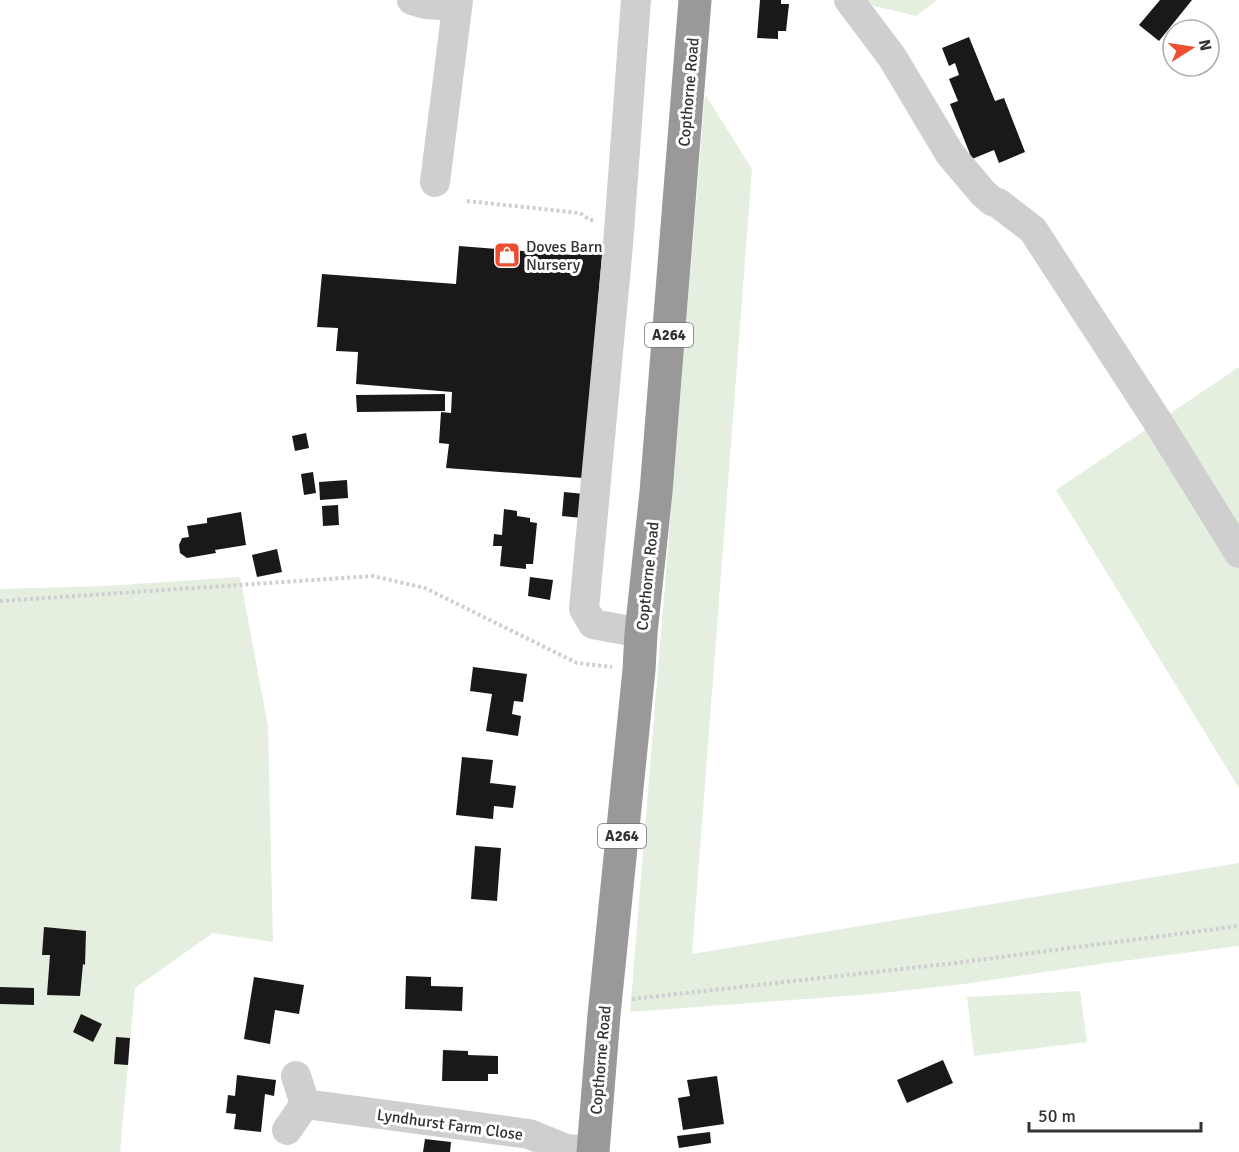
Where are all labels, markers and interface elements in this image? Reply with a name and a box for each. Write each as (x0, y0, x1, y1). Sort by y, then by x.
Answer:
north arrow (1161, 18, 1221, 78)
street label: Copthorne Road (674, 37, 704, 147)
text: N (1194, 38, 1216, 53)
place label: Doves Barn Nursery (526, 237, 603, 275)
shop icon: Doves Barn Nursery (492, 240, 522, 270)
road number: A264 (645, 323, 693, 347)
street label: Copthorne Road (632, 521, 664, 632)
road number: A264 (598, 824, 646, 848)
street label: Copthorne Road (586, 1005, 616, 1115)
scale bar (1029, 1095, 1202, 1133)
street label: Lyndhurst Farm Close (376, 1105, 524, 1145)
text: 50 m (1038, 1105, 1076, 1127)

